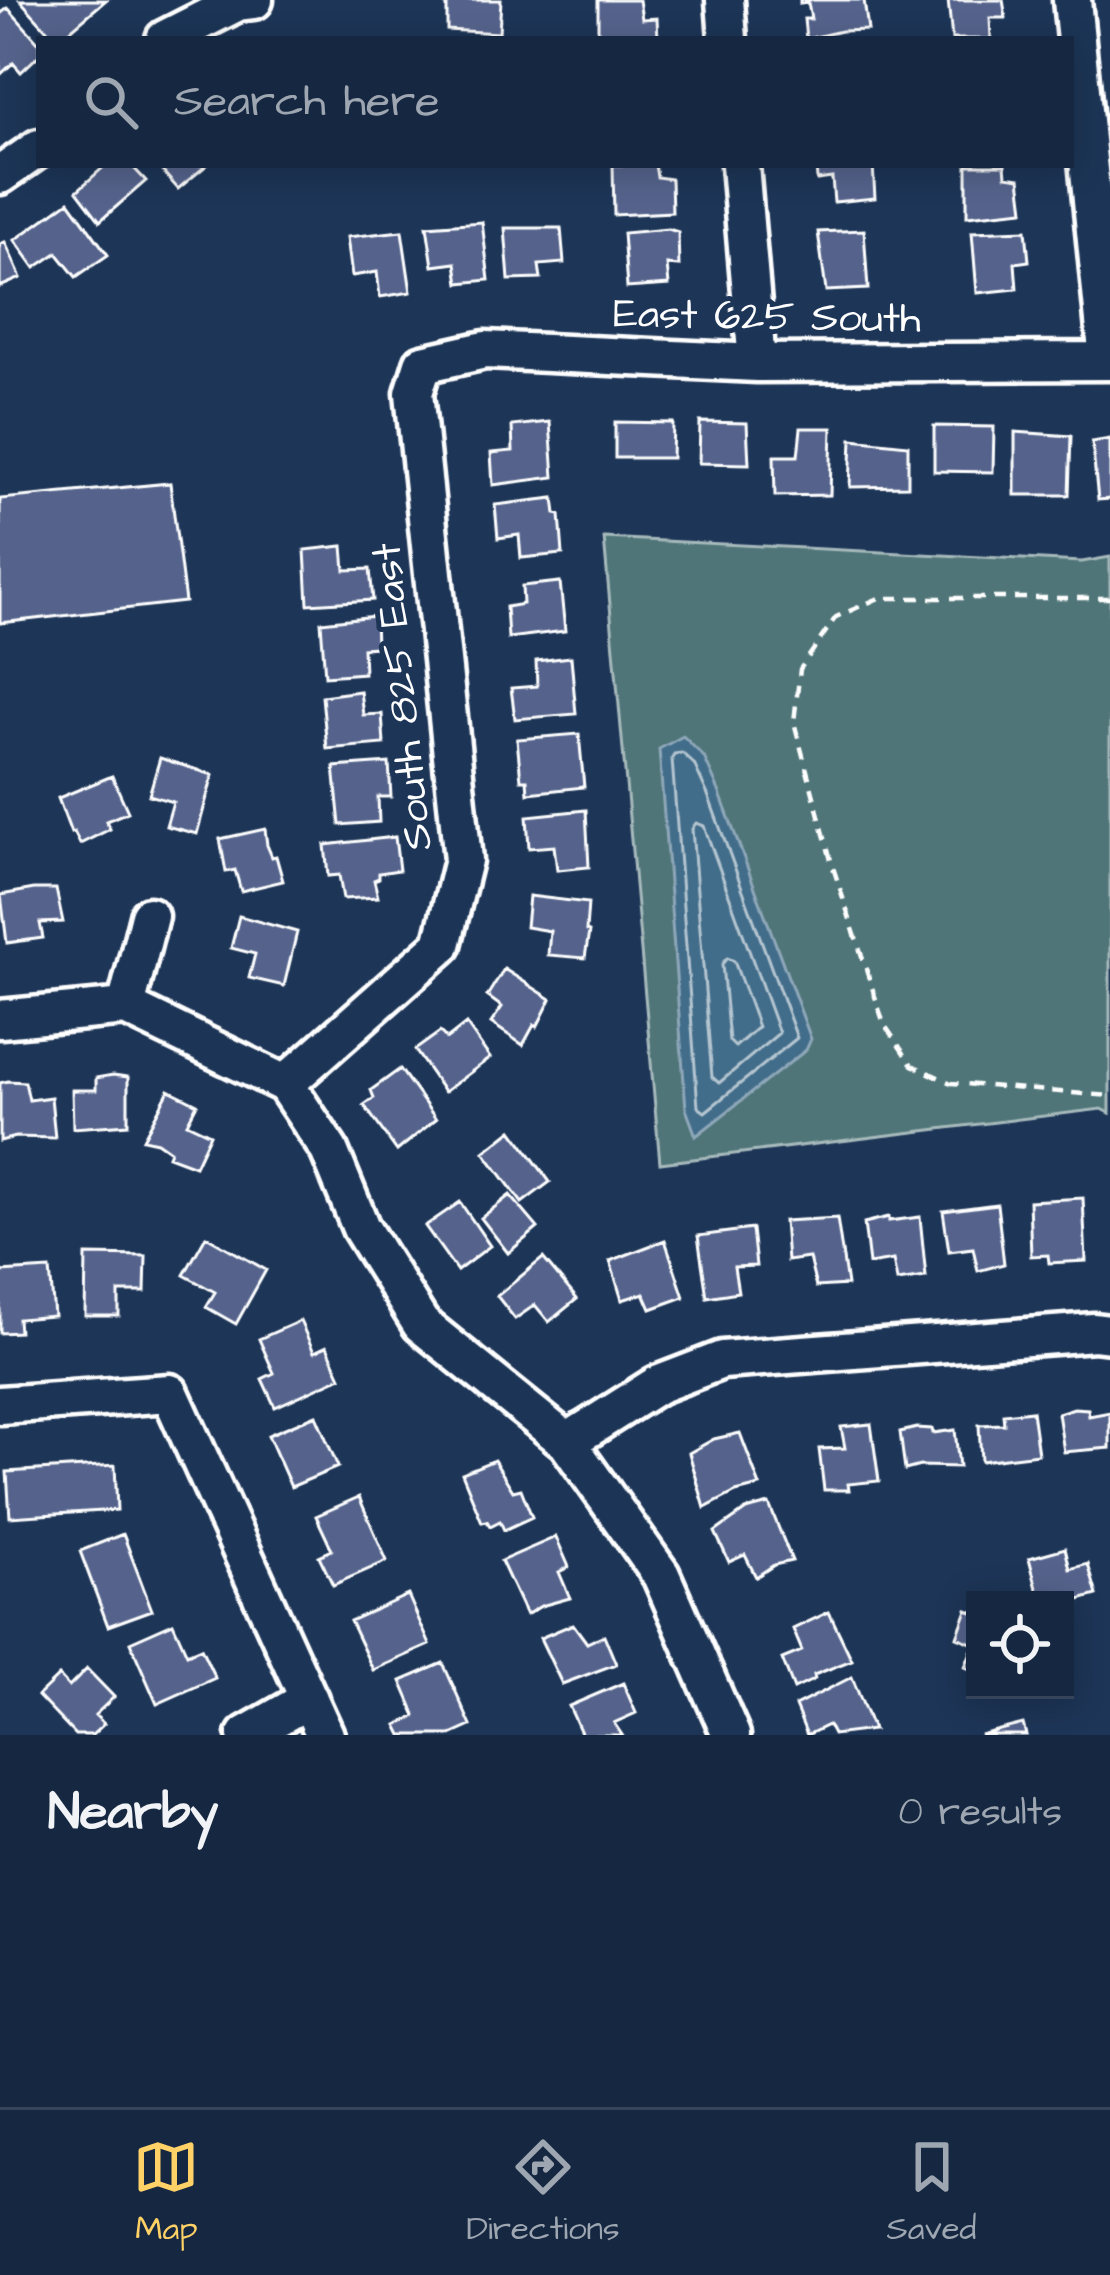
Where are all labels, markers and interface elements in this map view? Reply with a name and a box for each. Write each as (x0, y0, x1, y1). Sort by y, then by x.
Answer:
search box (36, 36, 1074, 168)
icon: search (78, 69, 144, 135)
text: Search here (174, 71, 440, 133)
street label: East 625 South (613, 285, 922, 349)
street label: South 825 East (358, 540, 448, 853)
map controls (966, 1591, 1074, 1699)
button: locate (966, 1591, 1074, 1699)
text: Nearby (48, 1778, 218, 1849)
text: 0 results (898, 1786, 1062, 1840)
tab: Map (133, 2134, 199, 2252)
tab: Directions (466, 2134, 620, 2252)
tab: Saved (887, 2134, 977, 2252)

